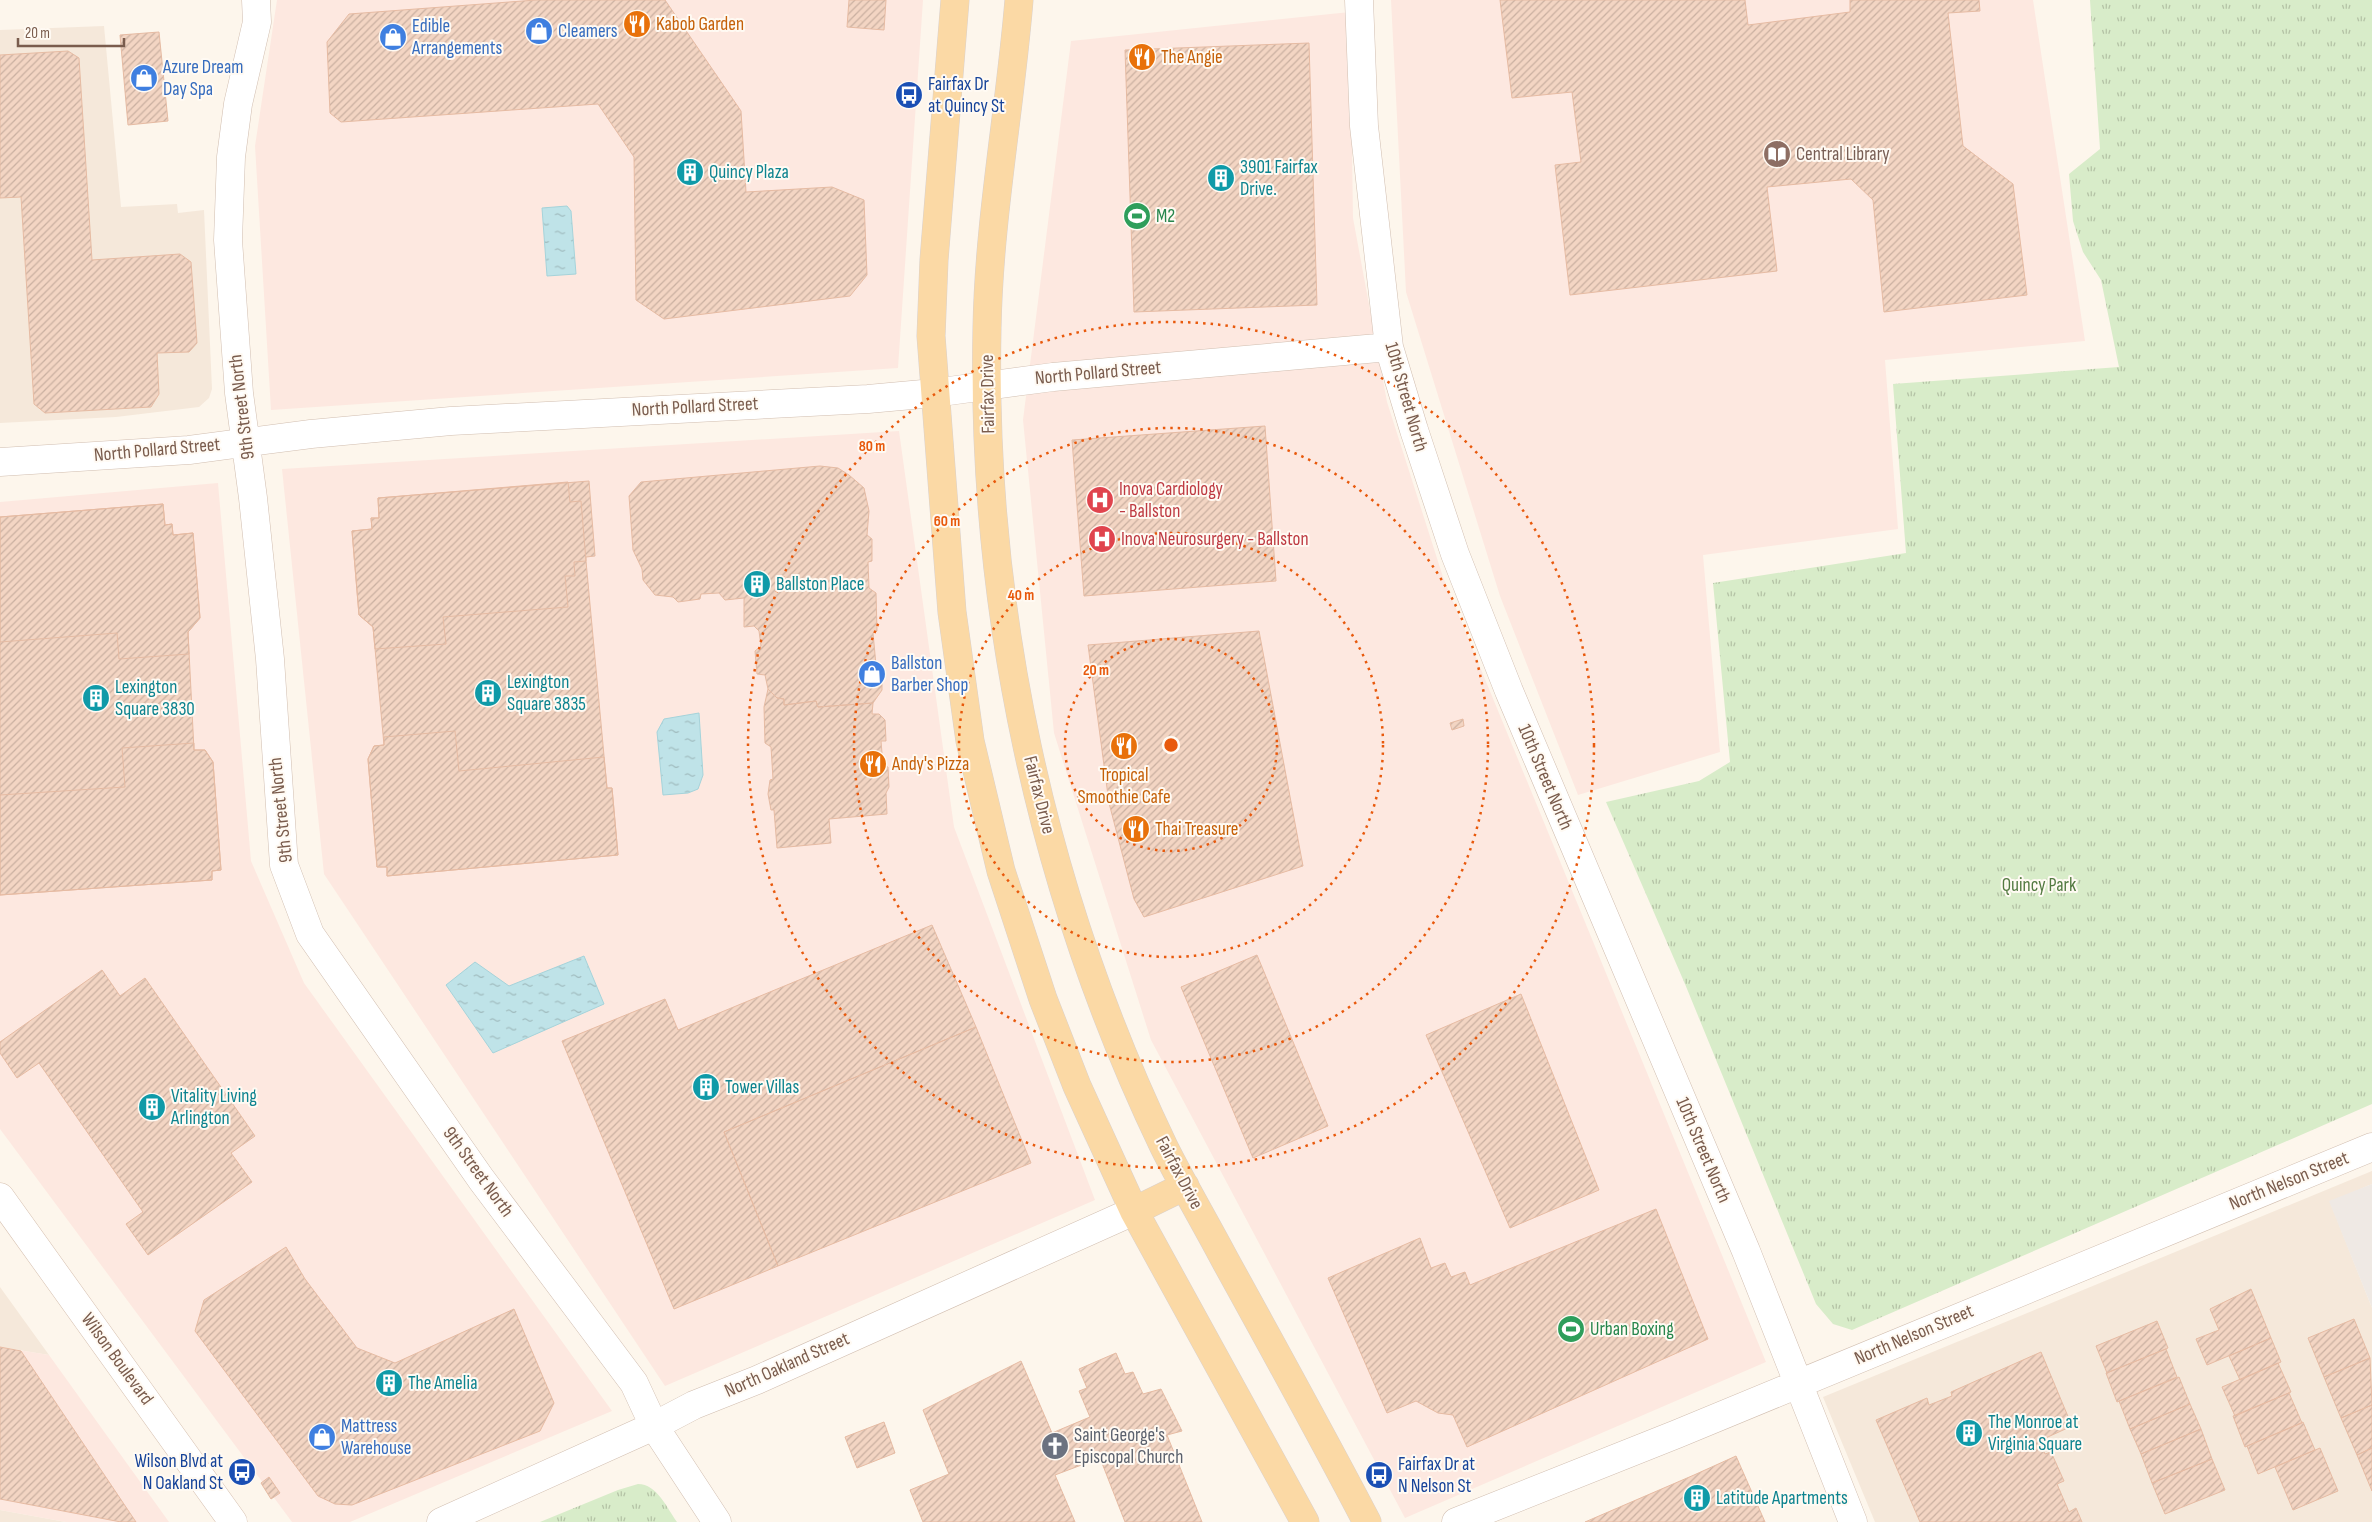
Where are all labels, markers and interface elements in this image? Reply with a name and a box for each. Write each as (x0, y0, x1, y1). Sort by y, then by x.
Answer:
restaurant icon: Kabob Garden (622, 9, 652, 39)
place label: Kabob Garden (656, 13, 744, 36)
scale bar (18, 15, 124, 47)
place label: Edible Arrangements (411, 15, 502, 60)
shop icon: Cleamers (524, 16, 554, 46)
place label: Cleamers (558, 20, 618, 43)
shop icon: Edible Arrangements (378, 22, 408, 52)
text: 20 m (25, 24, 50, 43)
restaurant icon: The Angie (1127, 42, 1157, 72)
place label: The Angie (1161, 46, 1223, 69)
place label: Azure Dream Day Spa (162, 56, 244, 101)
shop icon: Azure Dream Day Spa (129, 63, 159, 93)
place label: Fairfax Dr at Quincy St (928, 73, 1005, 118)
bus stop icon: Fairfax Dr at Quincy St (894, 80, 924, 110)
library icon: Central Library (1762, 139, 1792, 169)
place label: Central Library (1796, 143, 1890, 166)
place label: 3901 Fairfax Drive. (1240, 156, 1318, 201)
building icon: Quincy Plaza (675, 157, 705, 187)
place label: Quincy Plaza (709, 161, 789, 184)
building icon: 3901 Fairfax Drive. (1206, 163, 1236, 193)
sports icon: M2 (1122, 201, 1152, 231)
place label: M2 (1156, 205, 1175, 228)
street label: 10th Street North (1379, 340, 1433, 454)
street label: 9th Street North (224, 353, 260, 461)
street label: Fairfax Drive (976, 354, 1000, 434)
street label: North Pollard Street (1034, 356, 1162, 390)
street label: North Pollard Street (631, 392, 759, 422)
street label: North Pollard Street (93, 433, 221, 467)
text: 80 m (859, 437, 885, 456)
place label: Inova Cardiology - Ballston (1119, 478, 1223, 523)
hospital icon: Inova Cardiology - Ballston (1085, 485, 1115, 515)
text: 60 m (934, 512, 960, 531)
hospital icon: Inova Neurosurgery - Ballston (1087, 524, 1117, 554)
place label: Inova Neurosurgery - Ballston (1121, 528, 1309, 551)
building icon: Ballston Place (742, 569, 772, 599)
place label: Ballston Place (776, 573, 864, 596)
text: 40 m (1008, 586, 1034, 605)
place label: Ballston Barber Shop (891, 652, 968, 697)
shop icon: Ballston Barber Shop (857, 659, 887, 689)
text: 20 m (1083, 661, 1109, 680)
place label: Lexington Square 3835 (507, 671, 586, 716)
place label: Lexington Square 3830 (115, 676, 195, 721)
building icon: Lexington Square 3835 (473, 678, 503, 708)
building icon: Lexington Square 3830 (81, 683, 111, 713)
street label: 10th Street North (1512, 721, 1578, 833)
restaurant icon: Tropical Smoothie Cafe (1109, 731, 1139, 761)
centre of rings (1162, 736, 1180, 754)
restaurant icon: Andy's Pizza (858, 749, 888, 779)
place label: Andy's Pizza (891, 753, 969, 776)
street label: Fairfax Drive (1018, 754, 1060, 836)
street label: 9th Street North (264, 756, 298, 864)
place label: Tropical Smoothie Cafe (1077, 764, 1171, 809)
restaurant icon: Thai Treasure (1121, 814, 1151, 844)
place label: Thai Treasure (1155, 818, 1239, 841)
park label: Quincy Park (2002, 874, 2077, 897)
building icon: Tower Villas (691, 1072, 721, 1102)
place label: Tower Villas (725, 1076, 799, 1099)
place label: Vitality Living Arlington (170, 1085, 257, 1130)
building icon: Vitality Living Arlington (137, 1092, 167, 1122)
street label: 10th Street North (1670, 1094, 1736, 1206)
street label: 9th Street North (438, 1122, 518, 1222)
street label: Fairfax Drive (1150, 1133, 1208, 1213)
street label: North Nelson Street (2226, 1146, 2352, 1215)
street label: North Nelson Street (1851, 1300, 1977, 1370)
street label: Wilson Boulevard (76, 1309, 158, 1409)
sports icon: Urban Boxing (1556, 1314, 1586, 1344)
place label: Urban Boxing (1590, 1318, 1674, 1341)
street label: North Oakland Street (721, 1327, 853, 1403)
building icon: The Amelia (374, 1368, 404, 1398)
place label: The Amelia (408, 1372, 477, 1395)
place label: The Monroe at Virginia Square (1988, 1411, 2082, 1456)
place label: Mattress Warehouse (341, 1415, 411, 1460)
building icon: The Monroe at Virginia Square (1954, 1418, 1984, 1448)
shop icon: Mattress Warehouse (307, 1422, 337, 1452)
place label: Saint George's Episcopal Church (1074, 1424, 1183, 1469)
church icon: Saint George's Episcopal Church (1040, 1431, 1070, 1461)
place label: Wilson Blvd at N Oakland St (134, 1450, 223, 1495)
place label: Fairfax Dr at N Nelson St (1398, 1453, 1475, 1498)
bus stop icon: Wilson Blvd at N Oakland St (227, 1457, 257, 1487)
bus stop icon: Fairfax Dr at N Nelson St (1364, 1460, 1394, 1490)
building icon: Latitude Apartments (1682, 1483, 1712, 1513)
place label: Latitude Apartments (1716, 1487, 1848, 1510)

